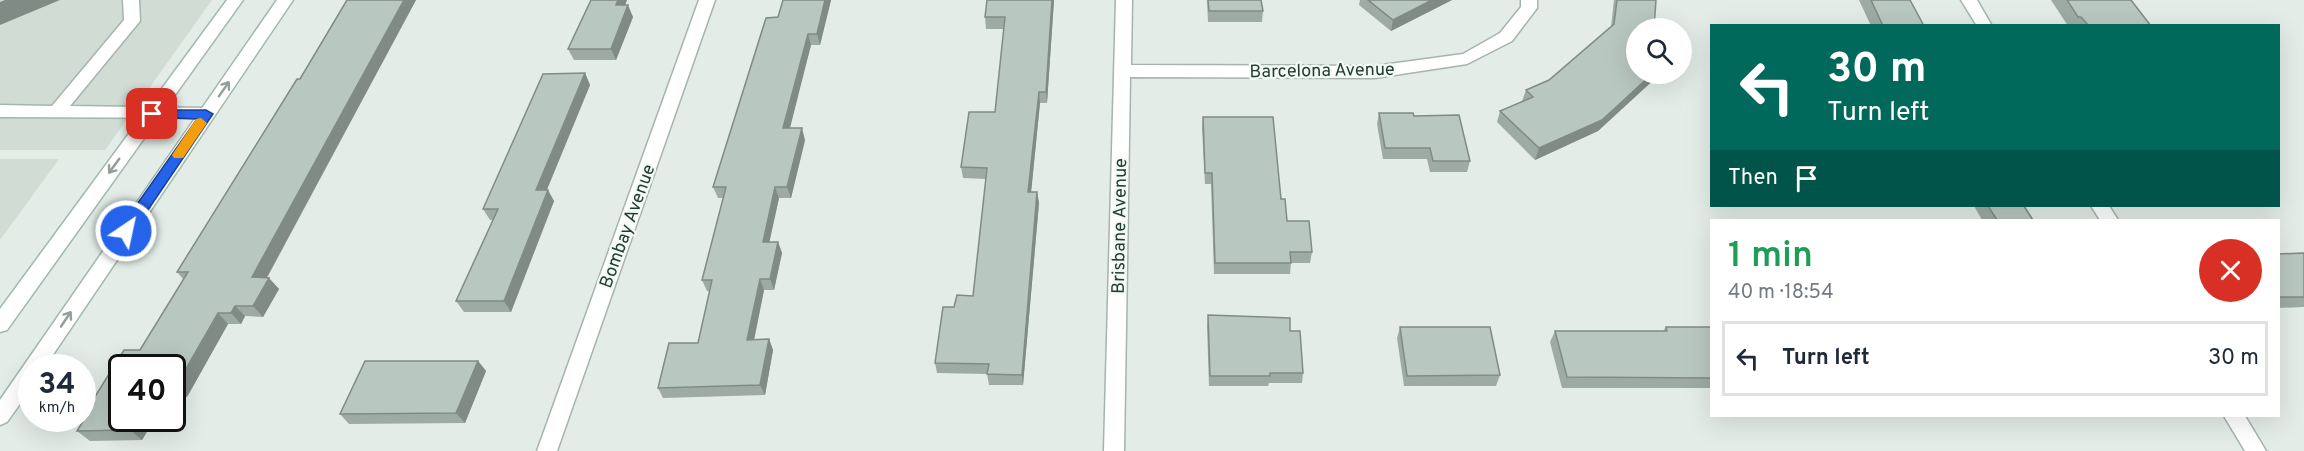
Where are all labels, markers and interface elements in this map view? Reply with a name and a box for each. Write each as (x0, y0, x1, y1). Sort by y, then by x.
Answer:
map controls (1626, 18, 1692, 84)
button: search (1626, 18, 1692, 84)
text: 30 m (1827, 44, 1926, 97)
icon: left (1728, 48, 1806, 126)
street label: Barcelona Avenue (1249, 59, 1395, 84)
one-way arrow (218, 82, 230, 98)
pin (126, 88, 177, 139)
text: Turn left (1827, 96, 1929, 130)
icon: arrive (135, 97, 168, 130)
one-way arrow (108, 158, 121, 174)
street label: Brisbane Avenue (1108, 158, 1133, 294)
street label: Bombay Avenue (595, 161, 661, 292)
icon: arrive (1790, 162, 1823, 195)
text: Then (1728, 165, 1778, 192)
position arrow (94, 199, 158, 263)
text: 1 min (1728, 234, 1813, 280)
button: close (2199, 239, 2262, 302)
text: 40 m · 18:54 (1728, 280, 1834, 306)
one-way arrow (60, 312, 72, 328)
icon: left (1731, 342, 1764, 375)
text: Turn left (1782, 345, 1870, 372)
text: 30 m (2208, 345, 2259, 372)
speed limit sign: 40 (108, 354, 186, 432)
text: 34 (38, 367, 76, 404)
text: km/h (39, 399, 75, 418)

